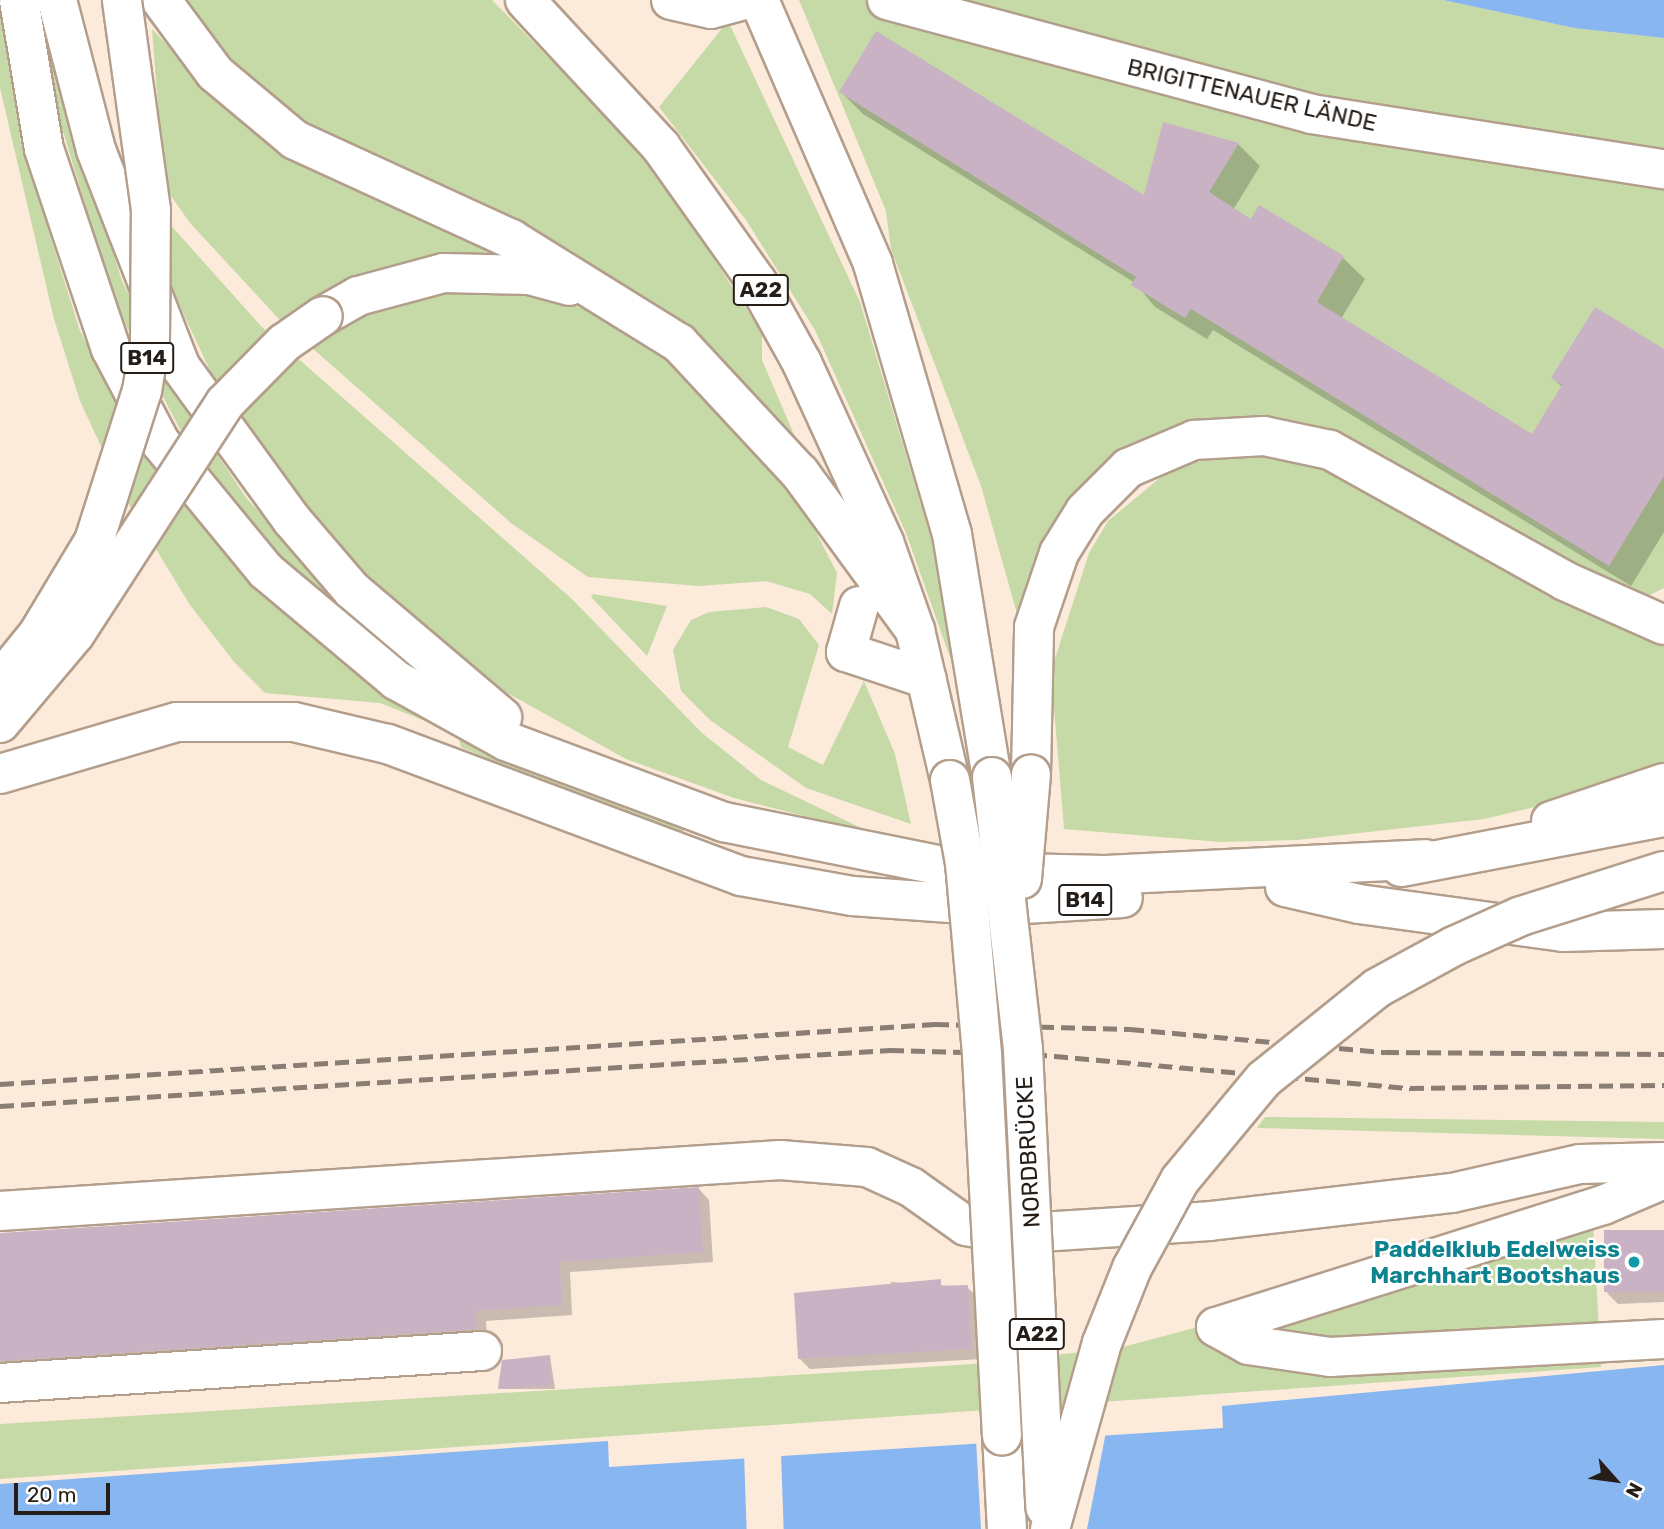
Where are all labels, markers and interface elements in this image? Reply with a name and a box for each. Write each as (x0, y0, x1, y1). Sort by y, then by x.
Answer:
street label: BRIGITTENAUER LÄNDE (1125, 53, 1379, 137)
road number: A22 (731, 272, 791, 308)
road number: B14 (119, 340, 175, 376)
road number: B14 (1057, 883, 1113, 918)
street label: NORDBRÜCKE (1010, 1075, 1046, 1229)
place label: Paddelklub Edelweiss Marchhart Bootshaus (1370, 1235, 1620, 1289)
marker: Paddelklub Edelweiss Marchhart Bootshaus (1626, 1254, 1642, 1270)
road number: A22 (1007, 1316, 1067, 1352)
north arrow (1580, 1445, 1650, 1515)
scale bar (18, 1470, 114, 1514)
text: N (1621, 1479, 1647, 1502)
text: 20 m (27, 1482, 76, 1507)

